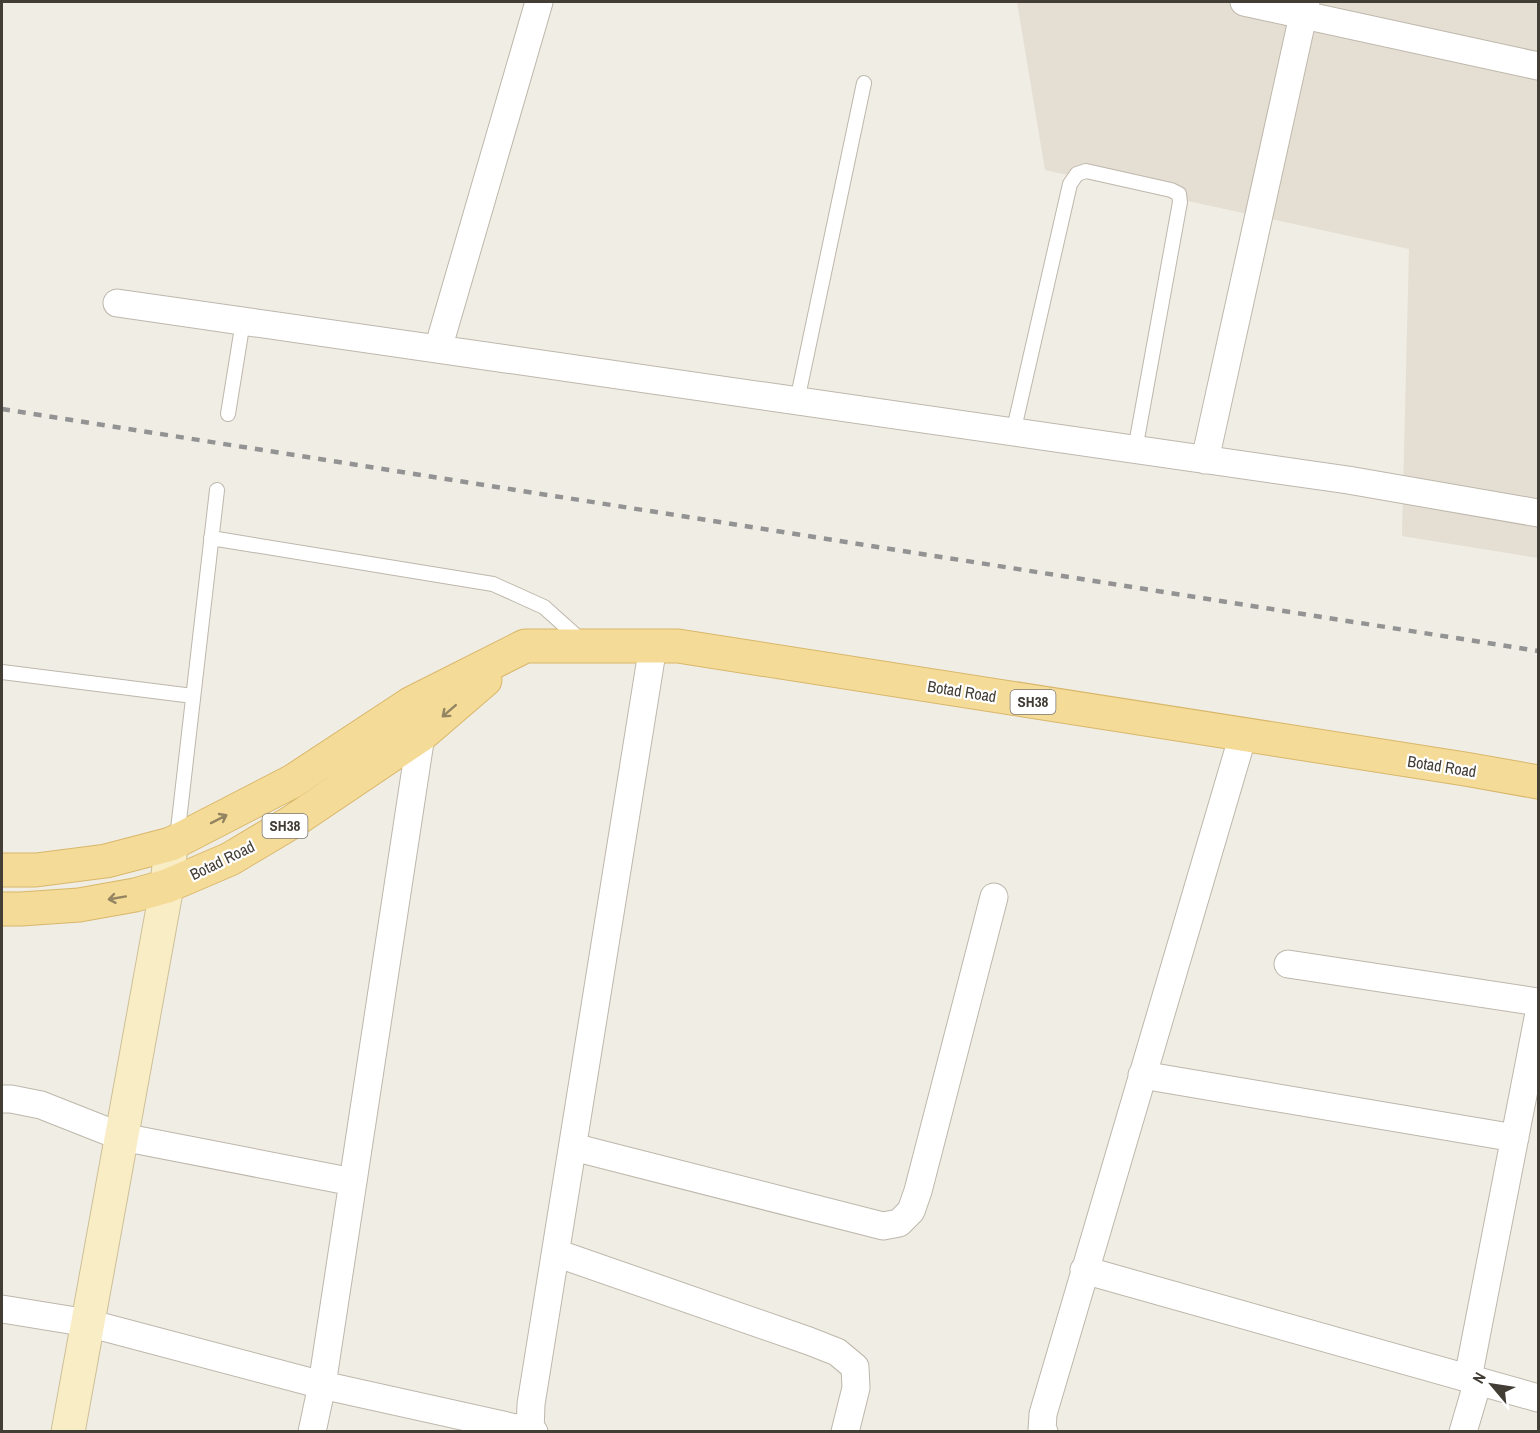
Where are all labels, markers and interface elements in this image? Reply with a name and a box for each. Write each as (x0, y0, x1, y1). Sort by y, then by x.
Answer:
street label: Botad Road (926, 675, 998, 707)
road number: SH38 (1010, 690, 1056, 714)
one-way arrow (441, 705, 457, 718)
street label: Botad Road (1406, 750, 1478, 782)
one-way arrow (210, 812, 228, 824)
road number: SH38 (262, 814, 308, 838)
street label: Botad Road (186, 835, 258, 885)
one-way arrow (108, 893, 128, 904)
north arrow (1462, 1355, 1522, 1415)
text: N (1467, 1368, 1491, 1387)

